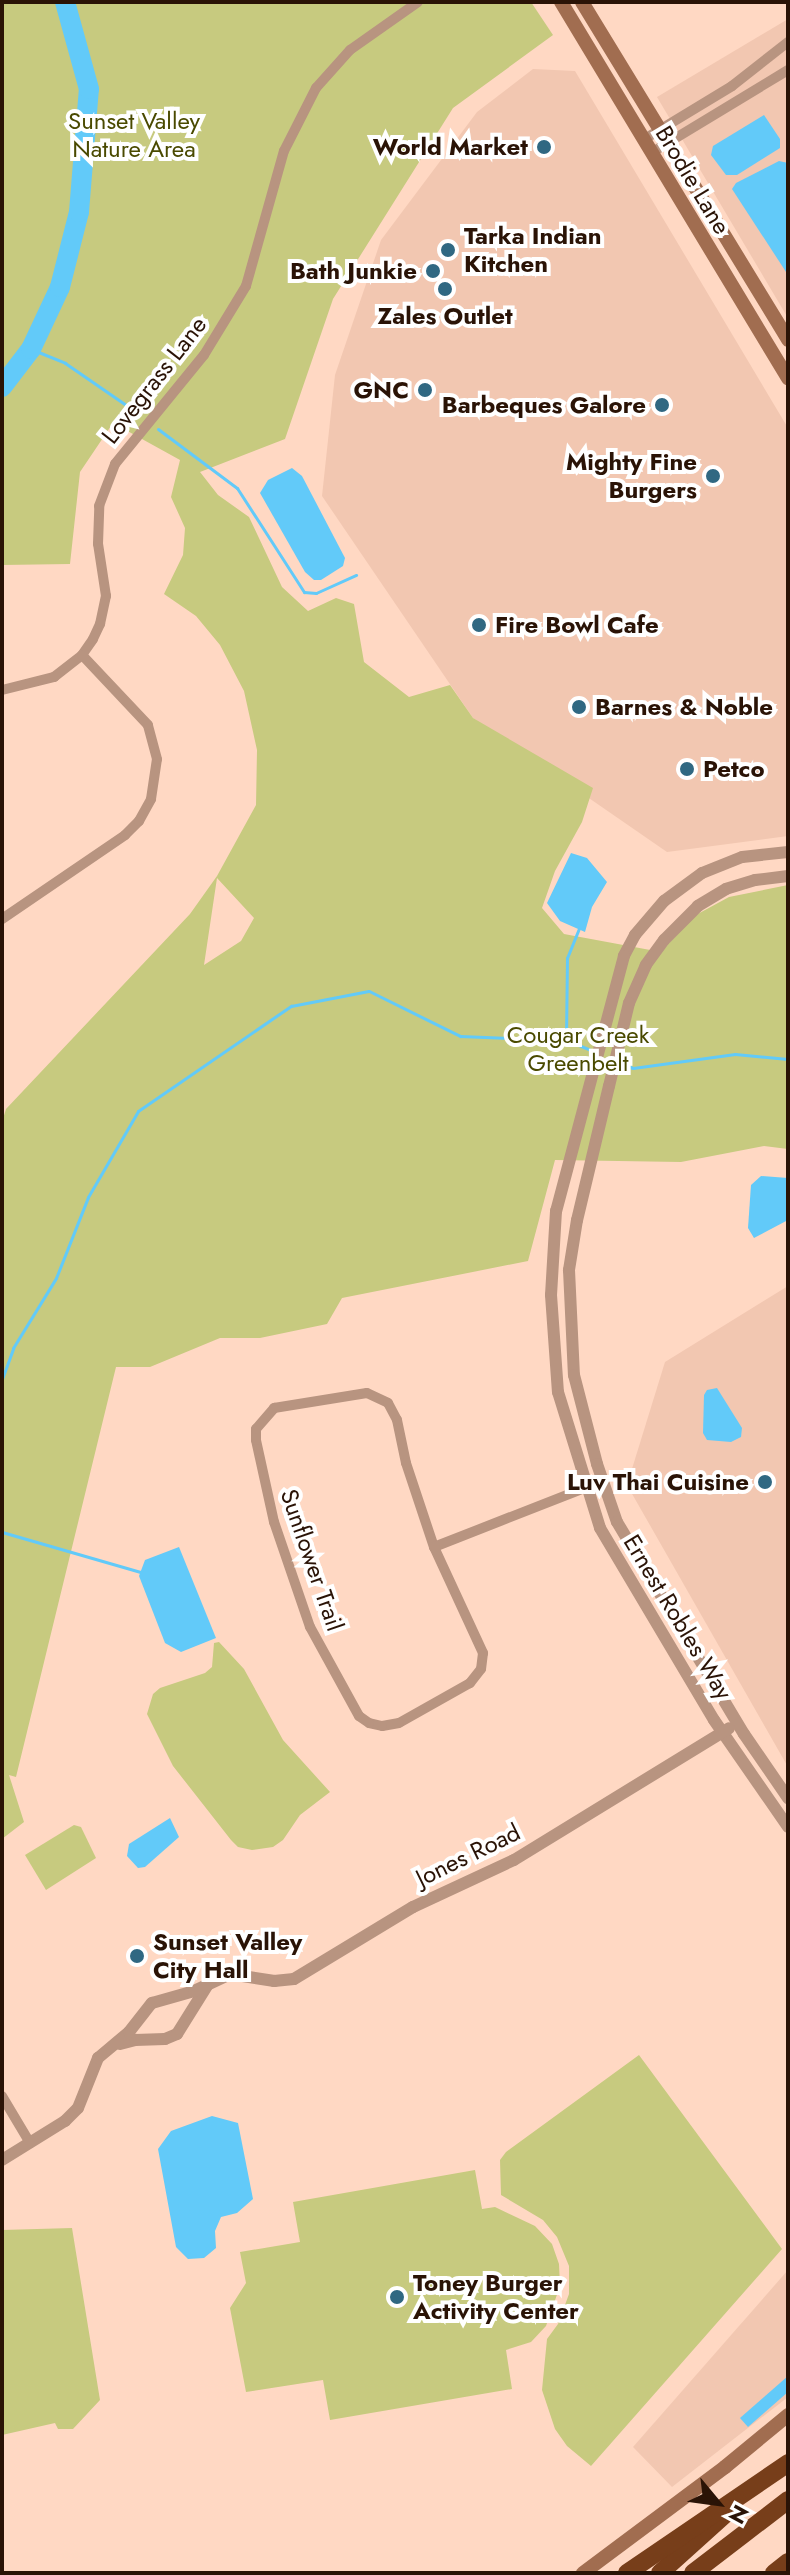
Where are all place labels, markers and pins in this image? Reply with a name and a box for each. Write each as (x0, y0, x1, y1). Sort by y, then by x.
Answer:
place label: World Market (373, 133, 528, 161)
marker: World Market (535, 138, 553, 156)
place label: Tarka Indian Kitchen (464, 222, 601, 278)
marker: Tarka Indian Kitchen (439, 241, 457, 259)
place label: Bath Junkie (290, 257, 417, 285)
marker: Bath Junkie (424, 262, 442, 280)
marker: Zales Outlet (436, 280, 454, 298)
place label: Zales Outlet (377, 302, 513, 330)
place label: GNC (354, 376, 409, 404)
marker: GNC (416, 381, 434, 399)
place label: Barbeques Galore (442, 391, 646, 419)
marker: Barbeques Galore (653, 396, 671, 414)
place label: Mighty Fine Burgers (566, 448, 697, 504)
marker: Mighty Fine Burgers (704, 467, 722, 485)
place label: Fire Bowl Cafe (495, 611, 659, 639)
marker: Fire Bowl Cafe (470, 616, 488, 634)
place label: Barnes & Noble (595, 693, 773, 721)
marker: Barnes & Noble (570, 698, 588, 716)
place label: Petco (703, 755, 765, 783)
marker: Petco (678, 760, 696, 778)
place label: Luv Thai Cuisine (567, 1468, 749, 1496)
marker: Luv Thai Cuisine (756, 1473, 774, 1491)
place label: Sunset Valley City Hall (153, 1928, 302, 1984)
marker: Sunset Valley City Hall (128, 1947, 146, 1965)
place label: Toney Burger Activity Center (413, 2269, 579, 2325)
marker: Toney Burger Activity Center (388, 2288, 406, 2306)

